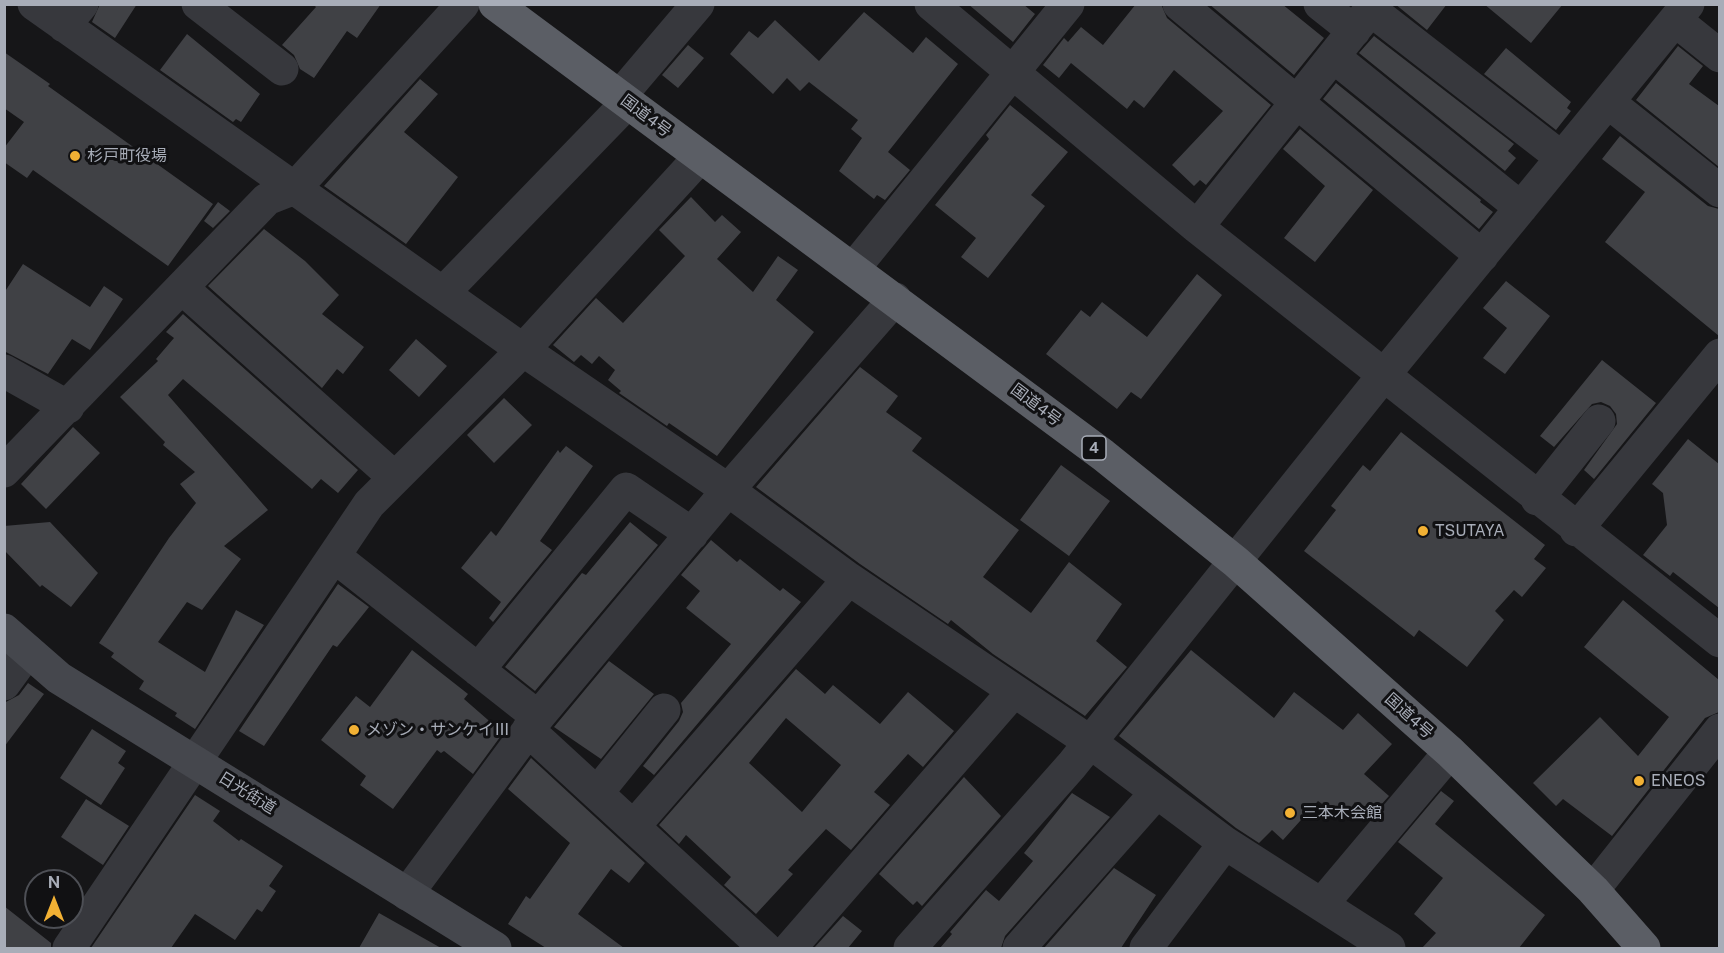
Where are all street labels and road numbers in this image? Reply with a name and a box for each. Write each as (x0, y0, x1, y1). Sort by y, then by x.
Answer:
street label: 国道4号 (617, 91, 675, 141)
street label: 国道4号 (1007, 380, 1065, 430)
road number: 4 (1082, 436, 1106, 460)
street label: 国道4号 (1381, 689, 1437, 743)
street label: 日光街道 (215, 768, 279, 818)

